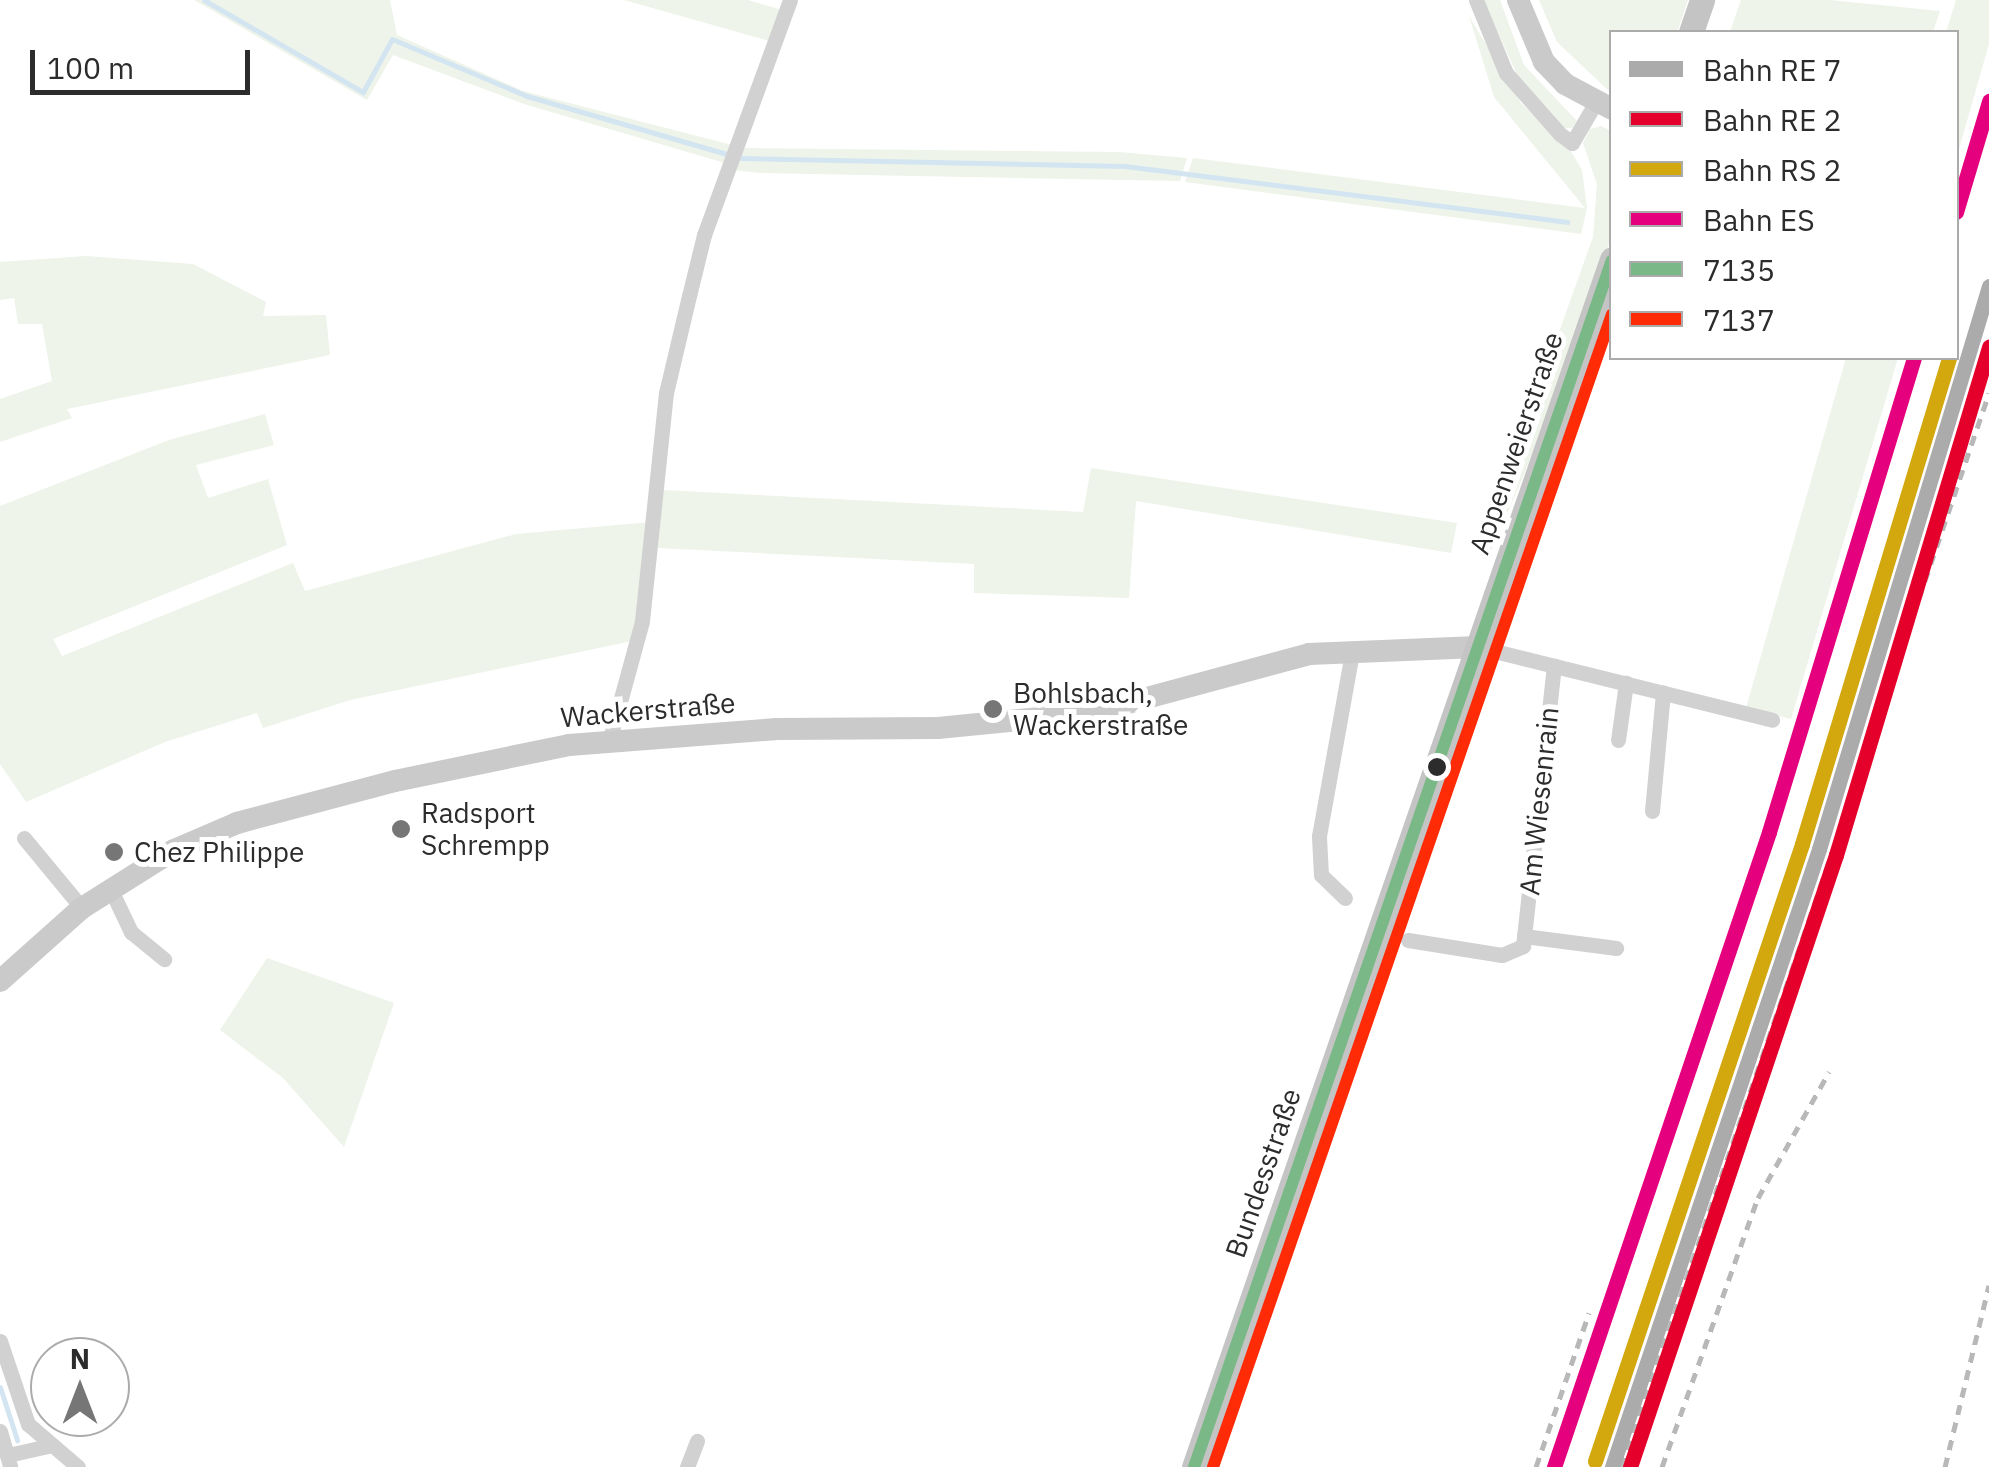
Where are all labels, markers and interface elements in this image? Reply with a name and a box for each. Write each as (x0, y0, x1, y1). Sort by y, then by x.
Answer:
scale bar (35, 30, 255, 92)
legend (1609, 30, 1959, 360)
text: 100 m (47, 48, 134, 87)
text: Bahn RE 7 (1703, 50, 1842, 89)
text: Bahn RE 2 (1703, 100, 1842, 139)
text: Bahn RS 2 (1703, 150, 1841, 189)
text: Bahn ES (1703, 200, 1815, 239)
text: 7135 (1703, 250, 1775, 289)
text: 7137 (1703, 300, 1775, 339)
street label: Appenweierstraße (1462, 328, 1570, 558)
place label: Bohlsbach, Wackerstraße (1013, 676, 1188, 742)
street label: Wackerstraße (559, 686, 737, 734)
marker: Bohlsbach, Wackerstraße (982, 698, 1004, 720)
street label: Am Wiesenrain (1512, 705, 1566, 897)
unlabelled marker (1427, 757, 1447, 777)
place label: Radsport Schrempp (421, 796, 550, 862)
marker: Radsport Schrempp (390, 818, 412, 840)
place label: Chez Philippe (134, 835, 304, 869)
marker: Chez Philippe (103, 841, 125, 863)
street label: Bundesstraße (1218, 1084, 1308, 1262)
north arrow (30, 1337, 130, 1437)
text: N (70, 1340, 90, 1377)

